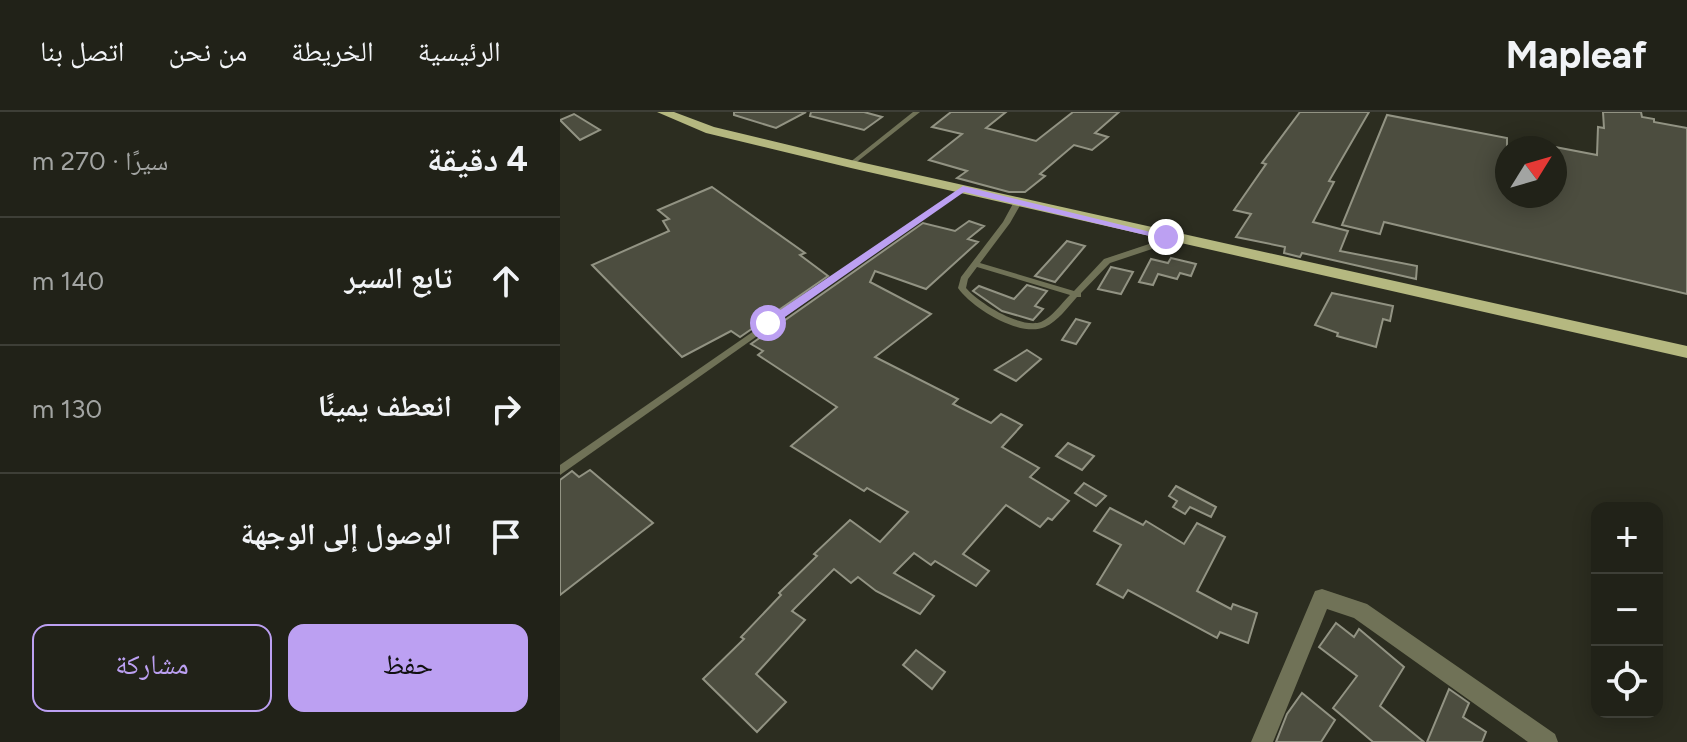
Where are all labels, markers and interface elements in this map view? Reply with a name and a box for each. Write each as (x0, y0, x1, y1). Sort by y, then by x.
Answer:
text: Mapleaf (1506, 32, 1647, 78)
text: اتصل بنا (40, 34, 124, 68)
text: من نحن (168, 34, 247, 68)
text: الخريطة (291, 34, 374, 68)
text: الرئيسية (418, 34, 501, 68)
north arrow (1495, 136, 1567, 208)
text: 4 دقيقة (427, 139, 528, 180)
text: سيرًا · 270 m (32, 145, 168, 177)
route end (1148, 219, 1184, 255)
text: تابع السير (345, 259, 452, 296)
icon: ahead (484, 259, 528, 303)
text: 140 m (32, 265, 104, 297)
route start (750, 305, 786, 341)
text: انعطف يمينًا (318, 387, 452, 424)
icon: right (484, 387, 528, 431)
text: 130 m (32, 393, 102, 425)
map controls (1591, 502, 1663, 718)
button: + (1591, 502, 1663, 574)
text: الوصول إلى الوجهة (240, 515, 452, 552)
icon: arrive (484, 515, 528, 559)
button: − (1591, 574, 1663, 646)
button: مشاركة (32, 624, 272, 712)
button: حفظ (288, 624, 528, 712)
button: locate (1591, 646, 1663, 718)

